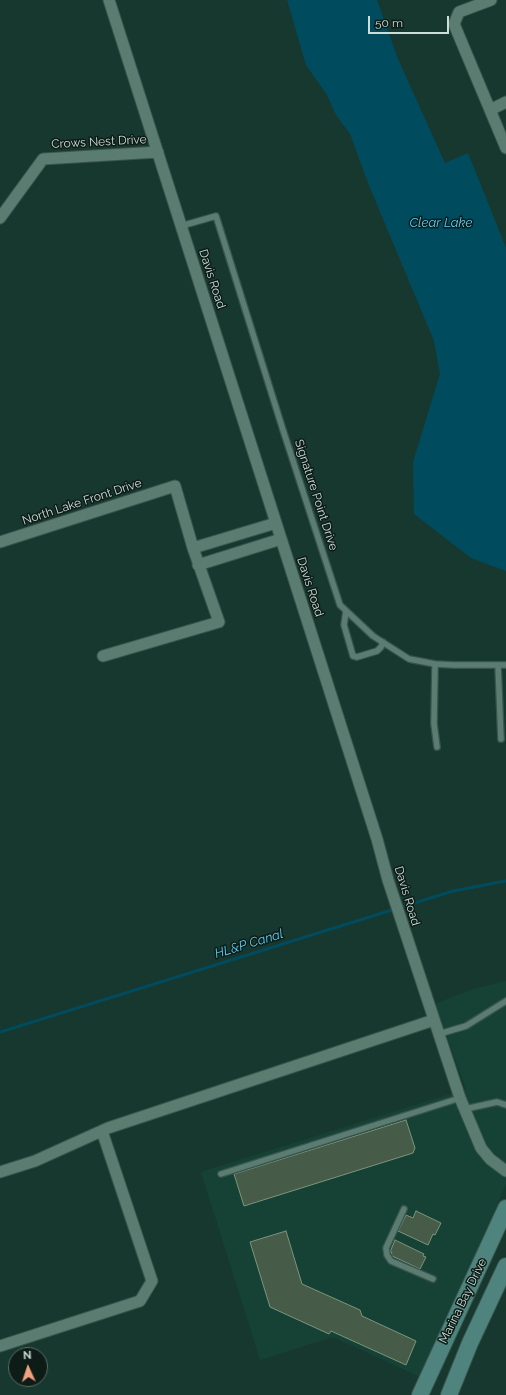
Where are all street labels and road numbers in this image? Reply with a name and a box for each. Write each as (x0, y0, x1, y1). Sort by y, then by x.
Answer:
street label: Crows Nest Drive (51, 132, 147, 152)
street label: Davis Road (196, 248, 228, 310)
street label: Signature Point Drive (291, 438, 341, 552)
street label: North Lake Front Drive (20, 476, 144, 528)
street label: Davis Road (294, 556, 326, 618)
street label: Davis Road (391, 864, 423, 928)
street label: Marina Bay Drive (436, 1256, 490, 1346)

